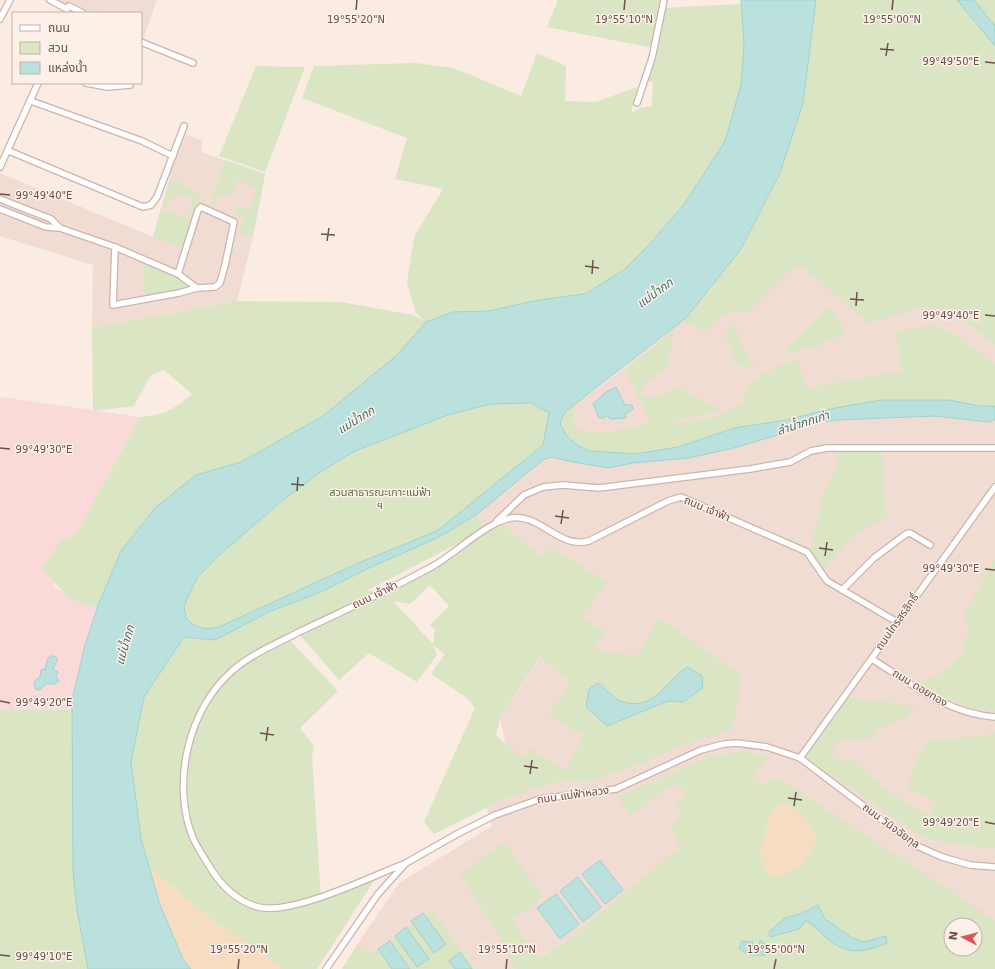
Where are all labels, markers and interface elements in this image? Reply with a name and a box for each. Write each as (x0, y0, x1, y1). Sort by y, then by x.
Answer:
legend (12, 12, 142, 84)
text: 19°55'20"N (327, 14, 385, 25)
text: 19°55'10"N (595, 14, 653, 25)
text: 19°55'00"N (863, 14, 921, 25)
text: ถนน (48, 21, 70, 35)
text: สวน (48, 41, 68, 55)
text: 99°49'50"E (923, 56, 979, 67)
text: แหล่งน้ำ (48, 59, 87, 75)
text: 99°49'40"E (16, 190, 72, 201)
water label: แม่น้ำกก (633, 273, 676, 311)
text: 99°49'40"E (923, 310, 979, 321)
water label: แม่น้ำกก (334, 401, 378, 437)
water label: ลำน้ำกกเก่า (775, 406, 832, 438)
text: 99°49'30"E (16, 444, 72, 455)
park label: สวนสาธารณะเกาะแม่ฟ้า ฯ (329, 486, 431, 512)
street label: ถนน เจ้าฟ้า (682, 493, 732, 525)
text: 99°49'30"E (923, 563, 979, 574)
street label: ถนน เจ้าฟ้า (350, 578, 400, 612)
street label: ถนนไกรสรสิทธิ์ (872, 591, 921, 653)
water label: แม่น้ำกก (111, 622, 138, 667)
street label: ถนน ดอยทอง (890, 666, 950, 710)
text: 99°49'20"E (16, 697, 72, 708)
street label: ถนน แม่ฟ้าหลวง (536, 783, 610, 806)
street label: ถนน วินิจฉัยกุล (860, 801, 922, 851)
text: 99°49'20"E (923, 817, 979, 828)
north arrow (943, 917, 983, 957)
text: N (947, 930, 961, 941)
text: 19°55'20"N (210, 944, 268, 955)
text: 19°55'10"N (478, 944, 536, 955)
text: 19°55'00"N (747, 944, 805, 955)
text: 99°49'10"E (16, 951, 72, 962)

